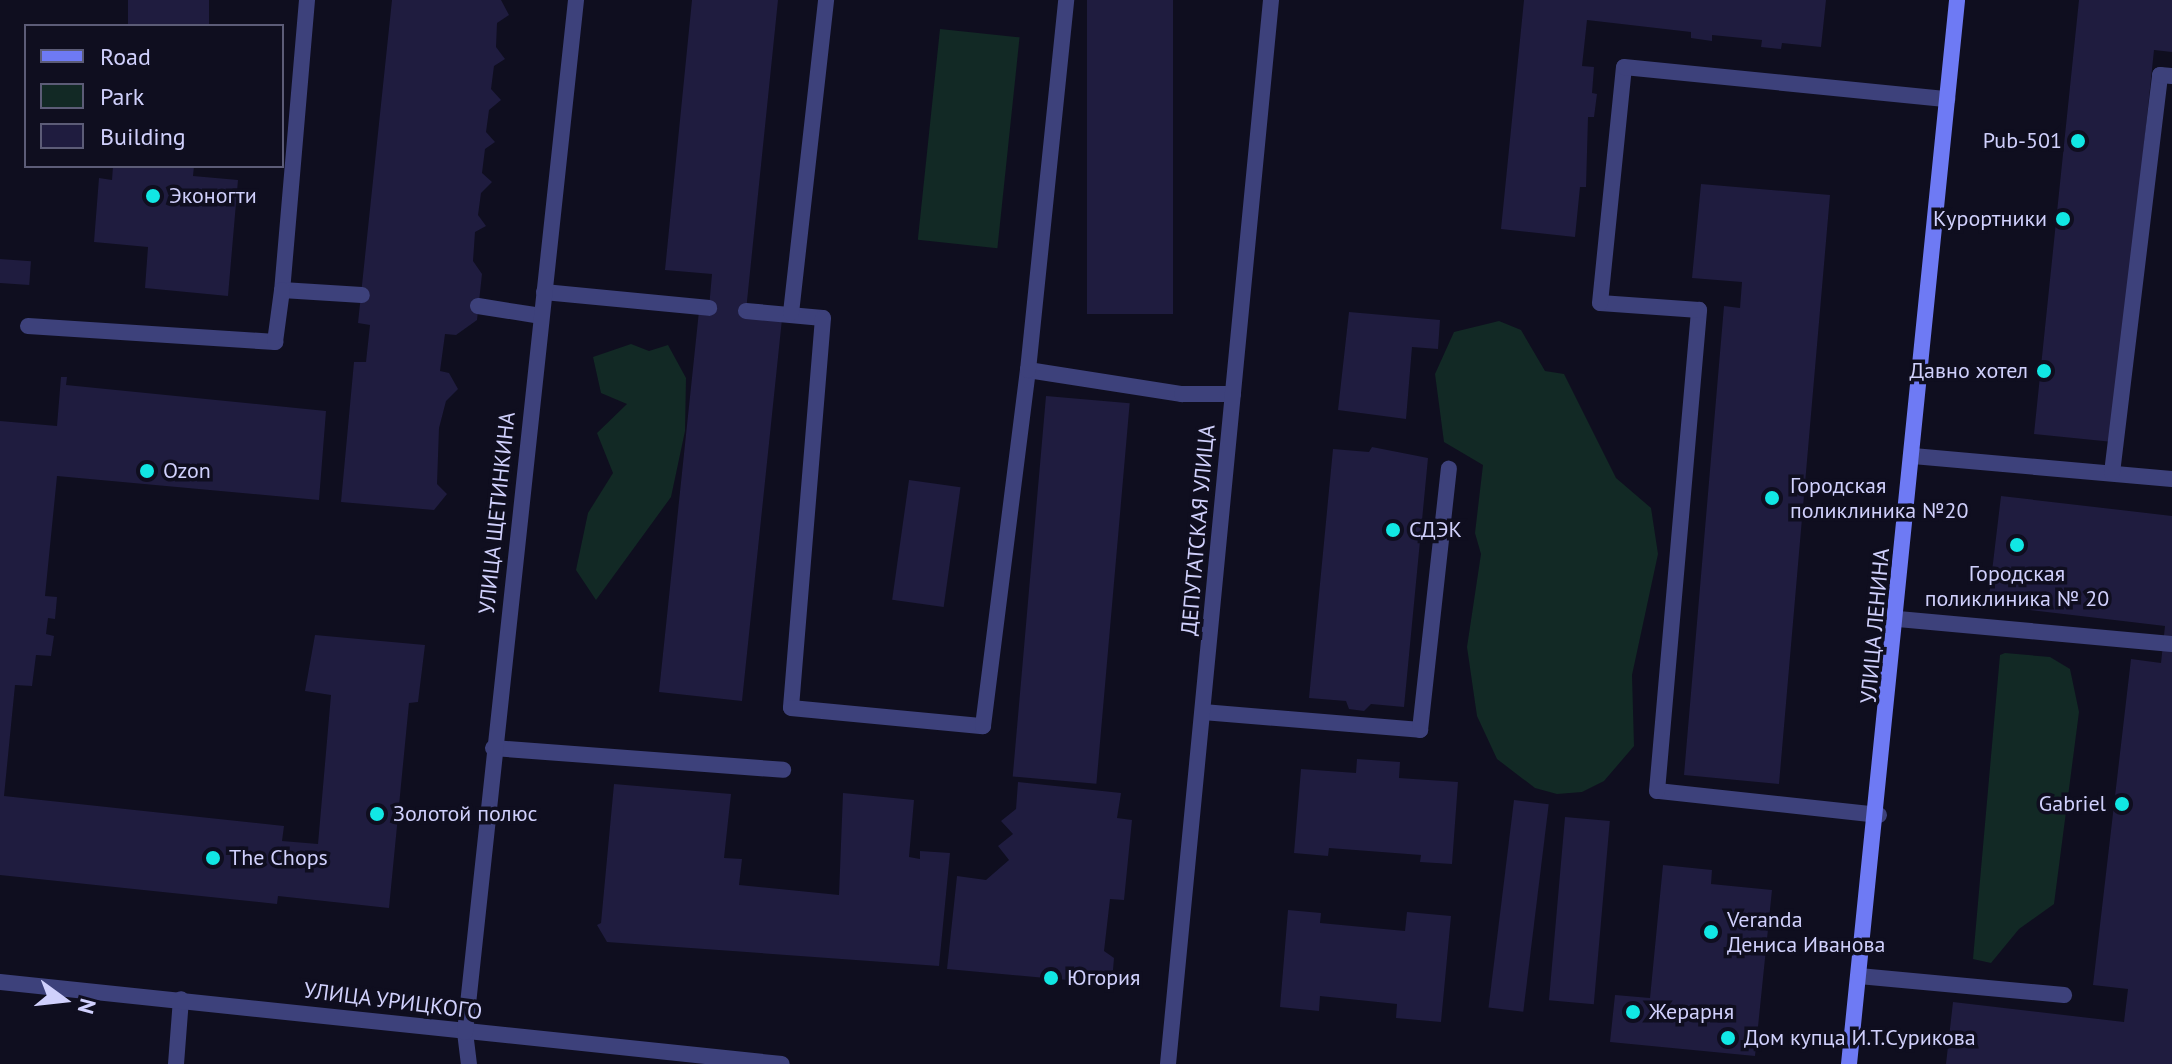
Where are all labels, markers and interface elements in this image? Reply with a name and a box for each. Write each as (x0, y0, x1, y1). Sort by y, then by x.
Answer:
legend (24, 24, 284, 168)
text: Road (100, 41, 151, 72)
text: Park (100, 81, 144, 112)
text: Building (100, 121, 186, 152)
place label: Pub-501 (1983, 128, 2062, 154)
marker: Pub-501 (2069, 132, 2087, 150)
place label: Эконогти (169, 183, 257, 209)
marker: Эконогти (144, 187, 162, 205)
place label: Курортники (1933, 206, 2047, 232)
marker: Курортники (2054, 210, 2072, 228)
place label: Давно хотел (1909, 358, 2028, 384)
marker: Давно хотел (2035, 362, 2053, 380)
street label: УЛИЦА ЩЕТИНКИНА (473, 410, 521, 616)
street label: ДЕПУТАТСКАЯ УЛИЦА (1176, 423, 1220, 637)
place label: Ozon (163, 458, 211, 484)
marker: Ozon (138, 462, 156, 480)
place label: Городская поликлиника №20 (1790, 472, 1968, 524)
marker: Городская поликлиника №20 (1761, 487, 1783, 509)
place label: СДЭК (1409, 517, 1462, 543)
marker: СДЭК (1384, 521, 1402, 539)
marker: Городская поликлиника № 20 (2006, 534, 2028, 556)
street label: УЛИЦА ЛЕНИНА (1855, 547, 1895, 705)
place label: Городская поликлиника № 20 (1925, 560, 2109, 612)
place label: Gabriel (2039, 791, 2106, 817)
marker: Gabriel (2113, 795, 2131, 813)
place label: Золотой полюс (393, 801, 537, 827)
marker: Золотой полюс (368, 805, 386, 823)
place label: The Chops (229, 845, 328, 871)
marker: The Chops (204, 849, 222, 867)
place label: Veranda Дениса Иванова (1727, 906, 1885, 958)
marker: Veranda Дениса Иванова (1702, 923, 1720, 941)
north arrow (24, 960, 104, 1040)
place label: Югория (1067, 965, 1141, 991)
marker: Югория (1042, 969, 1060, 987)
street label: УЛИЦА УРИЦКОГО (302, 977, 484, 1025)
text: N (72, 996, 103, 1017)
place label: Жерарня (1649, 999, 1734, 1025)
marker: Жерарня (1624, 1003, 1642, 1021)
place label: Дом купца И.Т.Сурикова (1744, 1025, 1976, 1051)
marker: Дом купца И.Т.Сурикова (1719, 1029, 1737, 1047)

